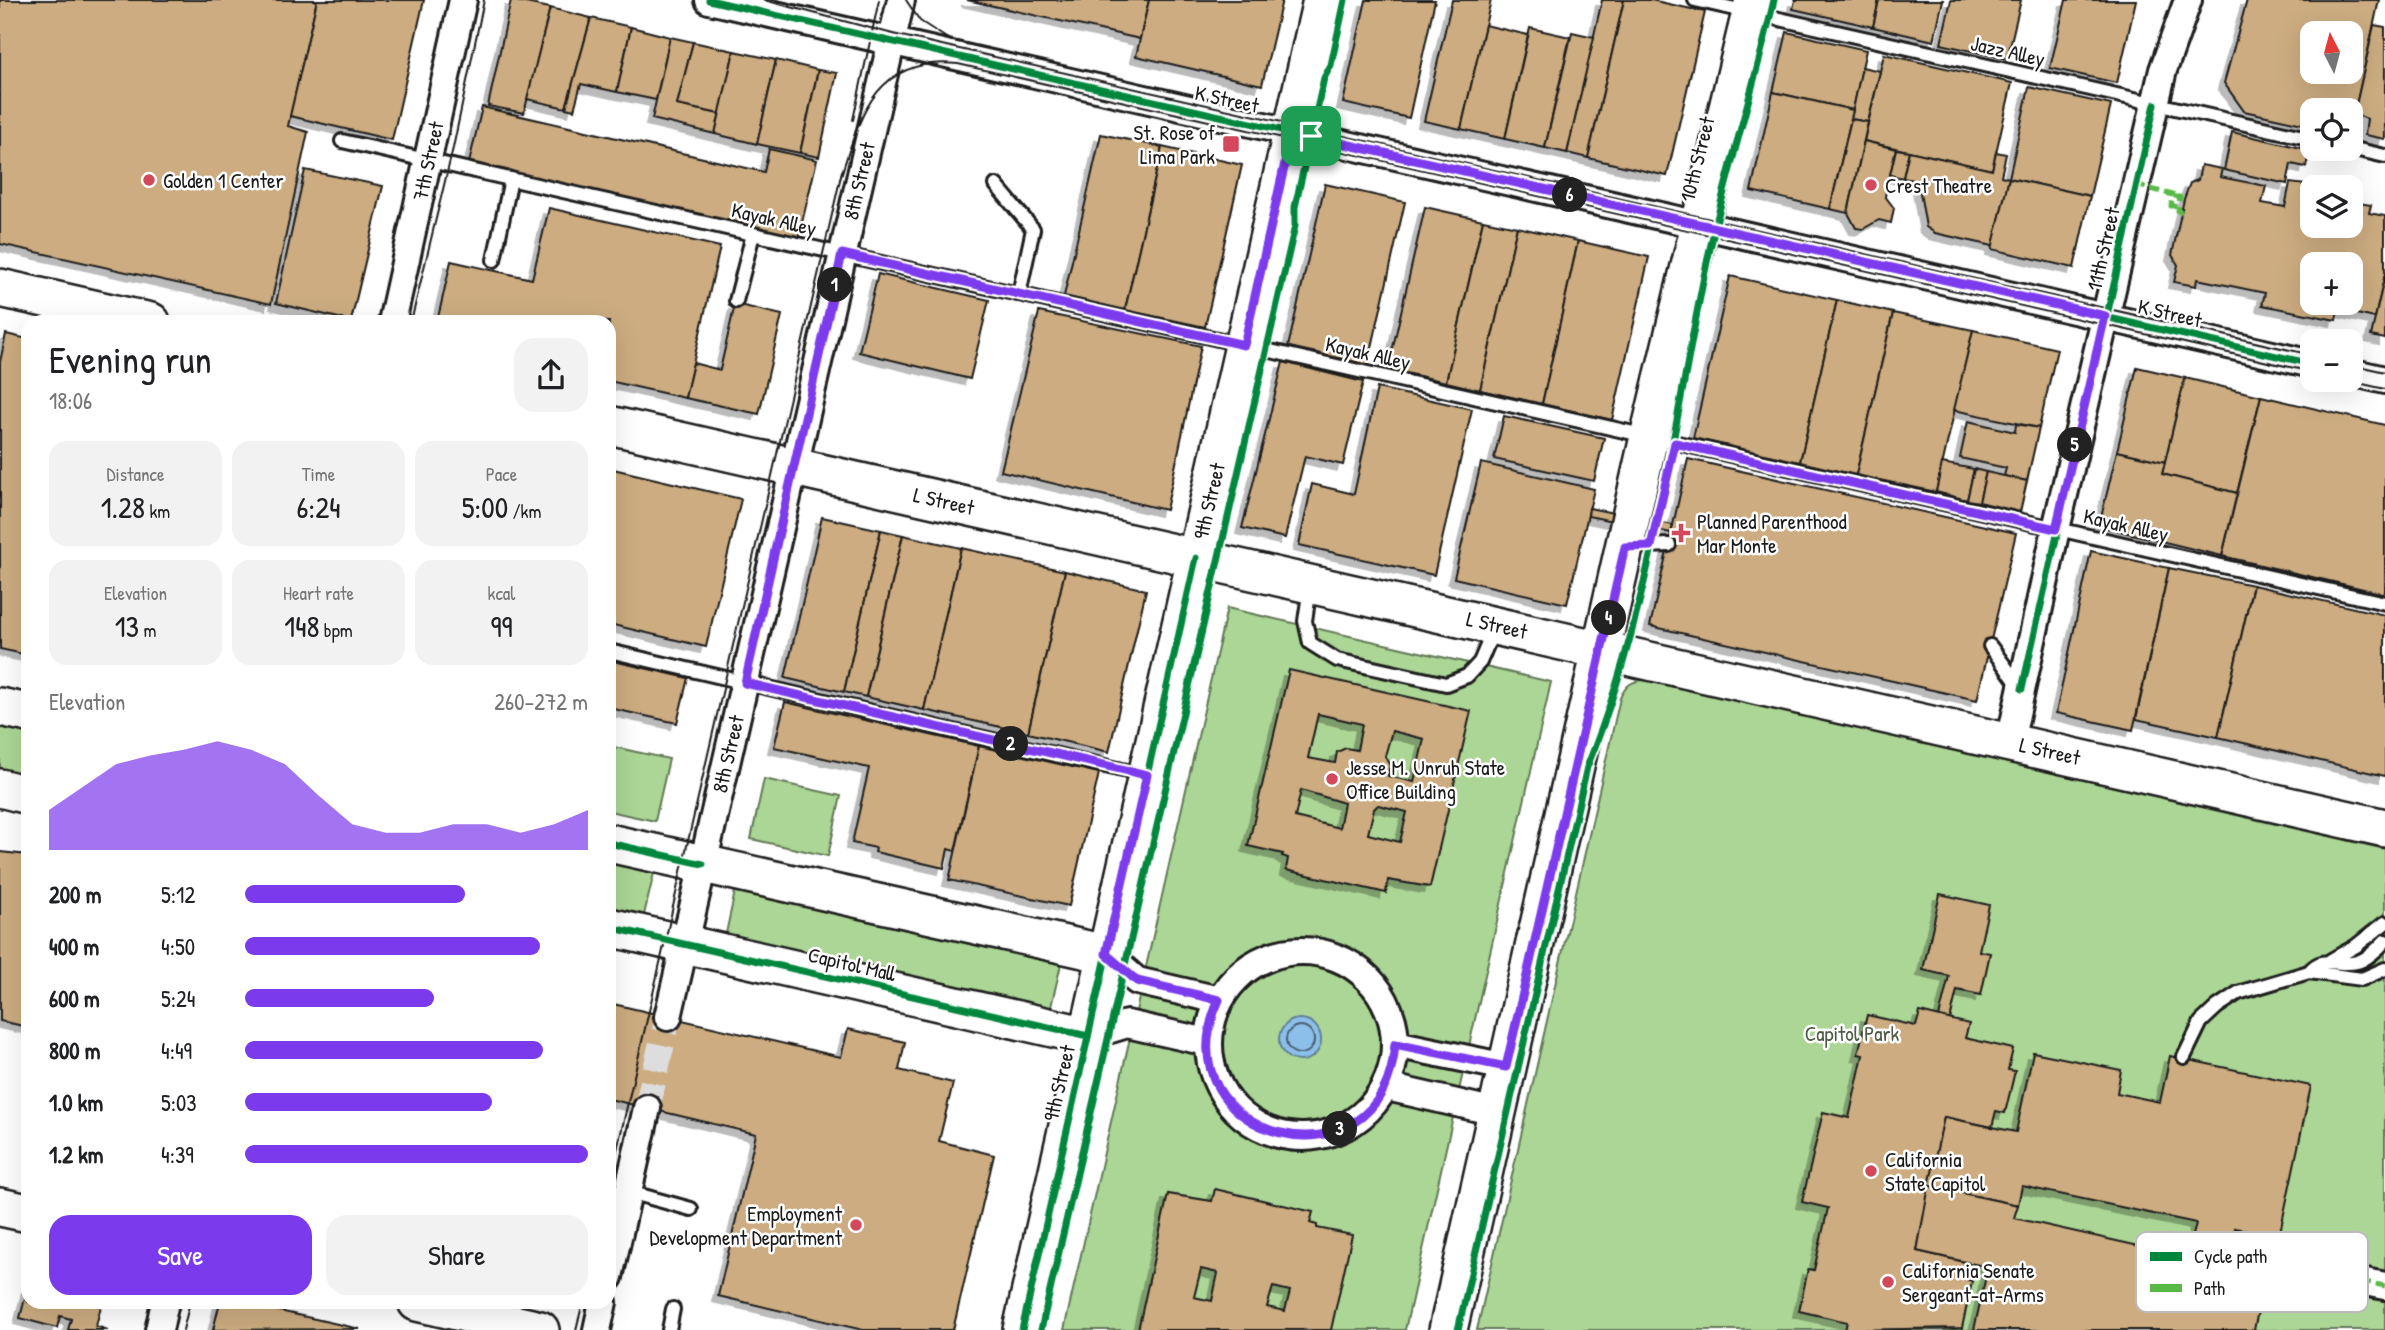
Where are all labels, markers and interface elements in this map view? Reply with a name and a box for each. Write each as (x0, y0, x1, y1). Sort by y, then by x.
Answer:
north arrow (2300, 21, 2362, 84)
map controls (2300, 21, 2363, 392)
street label: Jazz Alley (1968, 28, 2048, 74)
street label: K Street (1192, 78, 1262, 120)
button: locate (2300, 98, 2363, 161)
pin (1281, 106, 1341, 166)
street label: 10th Street (1672, 113, 1722, 205)
icon: arrive (1292, 117, 1330, 155)
street label: 7th Street (405, 118, 451, 203)
place label: St. Rose of Lima Park (1134, 118, 1215, 171)
marker: St. Rose of Lima Park (1221, 134, 1241, 154)
street label: 8th Street (836, 139, 882, 223)
place label: Golden 1 Center (163, 166, 283, 195)
place label: Crest Theatre (1885, 171, 1992, 200)
marker: Golden 1 Center (141, 172, 157, 188)
button: layers (2300, 175, 2363, 238)
marker: Crest Theatre (1863, 177, 1879, 193)
pin: 6 (1552, 178, 1588, 212)
text: 6 (1566, 181, 1573, 207)
street label: Kayak Alley (729, 195, 819, 243)
street label: 11th Street (2079, 204, 2127, 294)
button: + (2300, 252, 2363, 315)
pin: 1 (818, 268, 852, 302)
text: 1 (831, 271, 838, 297)
street label: K Street (2135, 292, 2206, 335)
street label: Kayak Alley (1323, 329, 1413, 377)
button: − (2300, 329, 2363, 392)
text: Evening run (49, 333, 212, 385)
button: share (514, 338, 588, 412)
text: 18:06 (49, 385, 92, 416)
pin: 5 (2058, 428, 2092, 462)
text: 5 (2070, 431, 2079, 457)
street label: 9th Street (1186, 459, 1232, 542)
text: Distance (106, 461, 165, 487)
text: Time (302, 461, 335, 487)
text: Pace (486, 461, 517, 487)
street label: L Street (911, 480, 978, 522)
text: 1.28 (101, 487, 145, 527)
text: 6:24 (296, 487, 341, 527)
text: 5:00 (462, 487, 508, 527)
text: km (145, 498, 170, 524)
text: /km (508, 498, 541, 524)
street label: Kayak Alley (2081, 501, 2171, 549)
place label: Planned Parenthood Mar Monte (1697, 507, 1847, 560)
marker: Planned Parenthood Mar Monte (1671, 523, 1691, 543)
text: Elevation (104, 580, 167, 606)
text: Heart rate (283, 580, 354, 606)
text: kcal (488, 580, 515, 606)
pin: 4 (1592, 600, 1626, 636)
street label: L Street (1464, 604, 1531, 646)
text: 4 (1605, 604, 1612, 630)
text: 13 (115, 606, 139, 646)
text: 148 (284, 606, 319, 646)
text: 99 (490, 606, 513, 646)
text: m (139, 617, 156, 643)
text: bpm (319, 617, 353, 643)
text: Elevation (49, 686, 125, 717)
text: 260–272 m (494, 686, 588, 717)
street label: 8th Street (705, 712, 751, 796)
pin: 2 (993, 726, 1028, 762)
text: 2 (1006, 730, 1015, 756)
street label: L Street (2017, 730, 2084, 772)
place label: Jesse M. Unruh State Office Building (1346, 753, 1505, 806)
marker: Jesse M. Unruh State Office Building (1324, 771, 1340, 787)
text: 200 m (49, 879, 101, 910)
text: 5:12 (161, 879, 195, 910)
text: 400 m (49, 931, 99, 962)
text: 4:50 (161, 931, 195, 962)
street label: Capitol Mall (805, 940, 900, 988)
text: 600 m (49, 983, 100, 1014)
text: 5:24 (161, 983, 195, 1014)
park label: Capitol Park (1805, 1019, 1900, 1048)
text: 800 m (49, 1035, 101, 1066)
text: 4:49 (161, 1035, 192, 1066)
street label: 9th Street (1036, 1041, 1082, 1124)
text: 1.0 km (49, 1087, 103, 1118)
text: 5:03 (161, 1087, 197, 1118)
pin: 3 (1322, 1112, 1358, 1146)
text: 3 (1335, 1115, 1344, 1141)
text: 1.2 km (49, 1139, 104, 1170)
text: 4:39 (161, 1139, 194, 1170)
place label: California State Capitol (1885, 1145, 1986, 1198)
marker: California State Capitol (1863, 1163, 1879, 1179)
place label: Employment Development Department (649, 1199, 843, 1252)
button: Save (49, 1215, 312, 1295)
button: Share (326, 1215, 588, 1295)
marker: Employment Development Department (848, 1217, 864, 1233)
legend (2136, 1232, 2368, 1312)
text: Cycle path (2194, 1243, 2267, 1269)
place label: California Senate Sergeant-at-Arms (1902, 1256, 2044, 1309)
marker: California Senate Sergeant-at-Arms (1880, 1274, 1896, 1290)
text: Path (2194, 1275, 2225, 1301)

